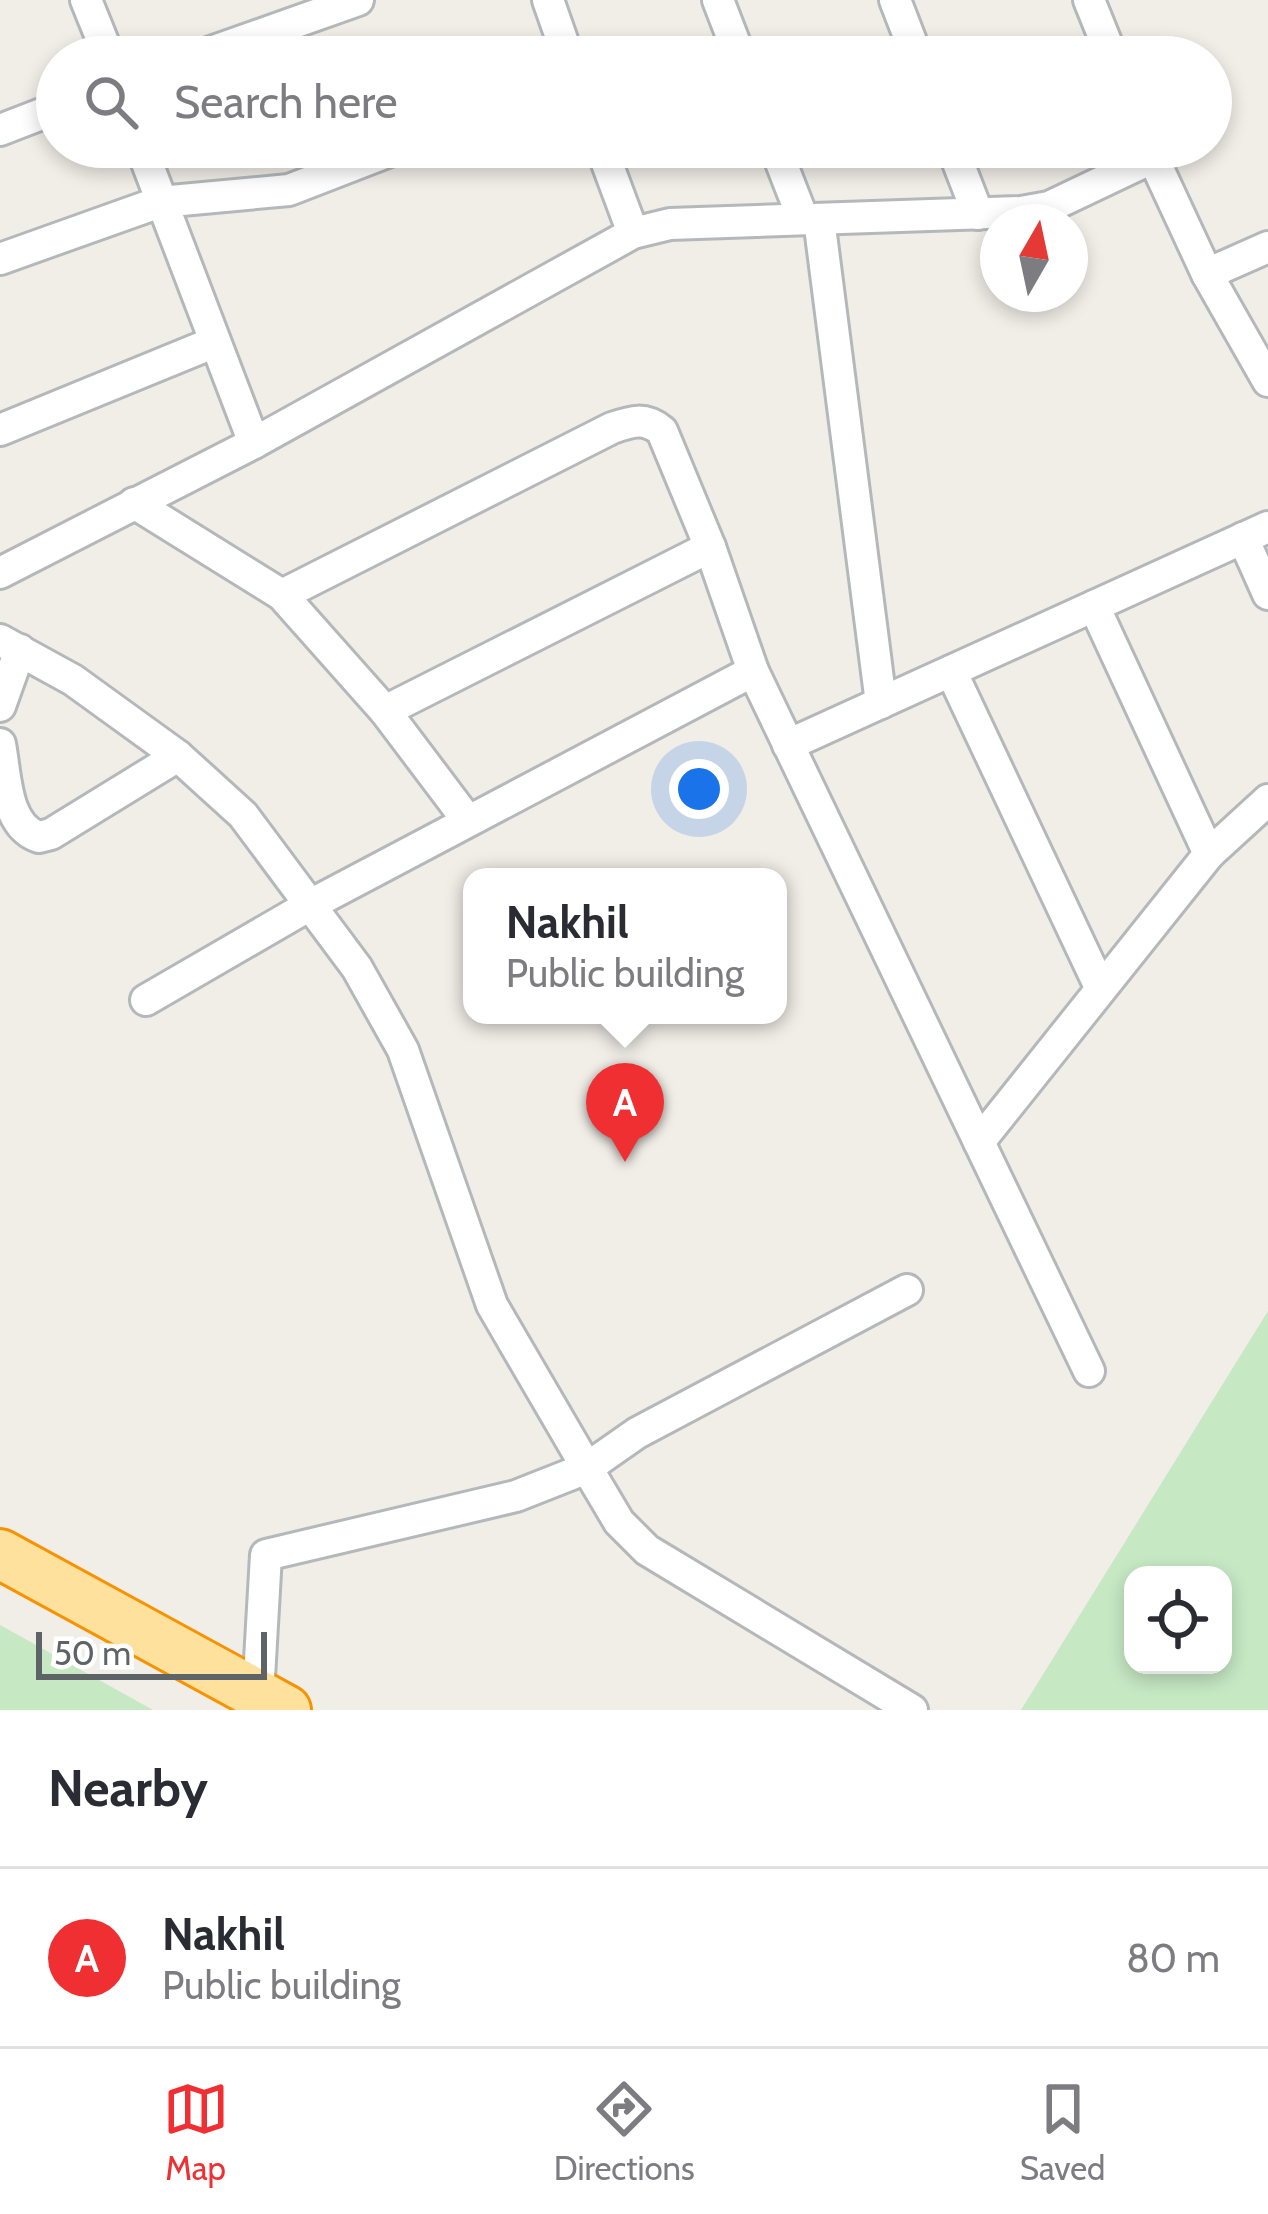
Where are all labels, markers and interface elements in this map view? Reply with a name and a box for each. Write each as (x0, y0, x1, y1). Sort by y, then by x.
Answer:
search box (36, 36, 1232, 168)
icon: search (78, 69, 144, 135)
text: Search here (174, 75, 398, 129)
north arrow (980, 204, 1088, 312)
your location (669, 759, 729, 819)
popup (463, 868, 787, 1024)
text: Nakhil (506, 895, 629, 949)
text: Public building (506, 949, 744, 997)
pin: A (586, 1063, 664, 1162)
map controls (1124, 1566, 1232, 1674)
button: locate (1124, 1566, 1232, 1674)
scale bar (36, 1626, 267, 1679)
text: 50 m (54, 1633, 131, 1673)
text: Nearby (48, 1757, 208, 1819)
text: Nakhil (162, 1907, 285, 1961)
text: A (75, 1934, 99, 1982)
text: 80 m (1126, 1934, 1220, 1982)
text: Public building (162, 1961, 401, 2009)
tab: Map (163, 2076, 229, 2188)
tab: Directions (554, 2076, 695, 2188)
tab: Saved (1020, 2076, 1105, 2188)

